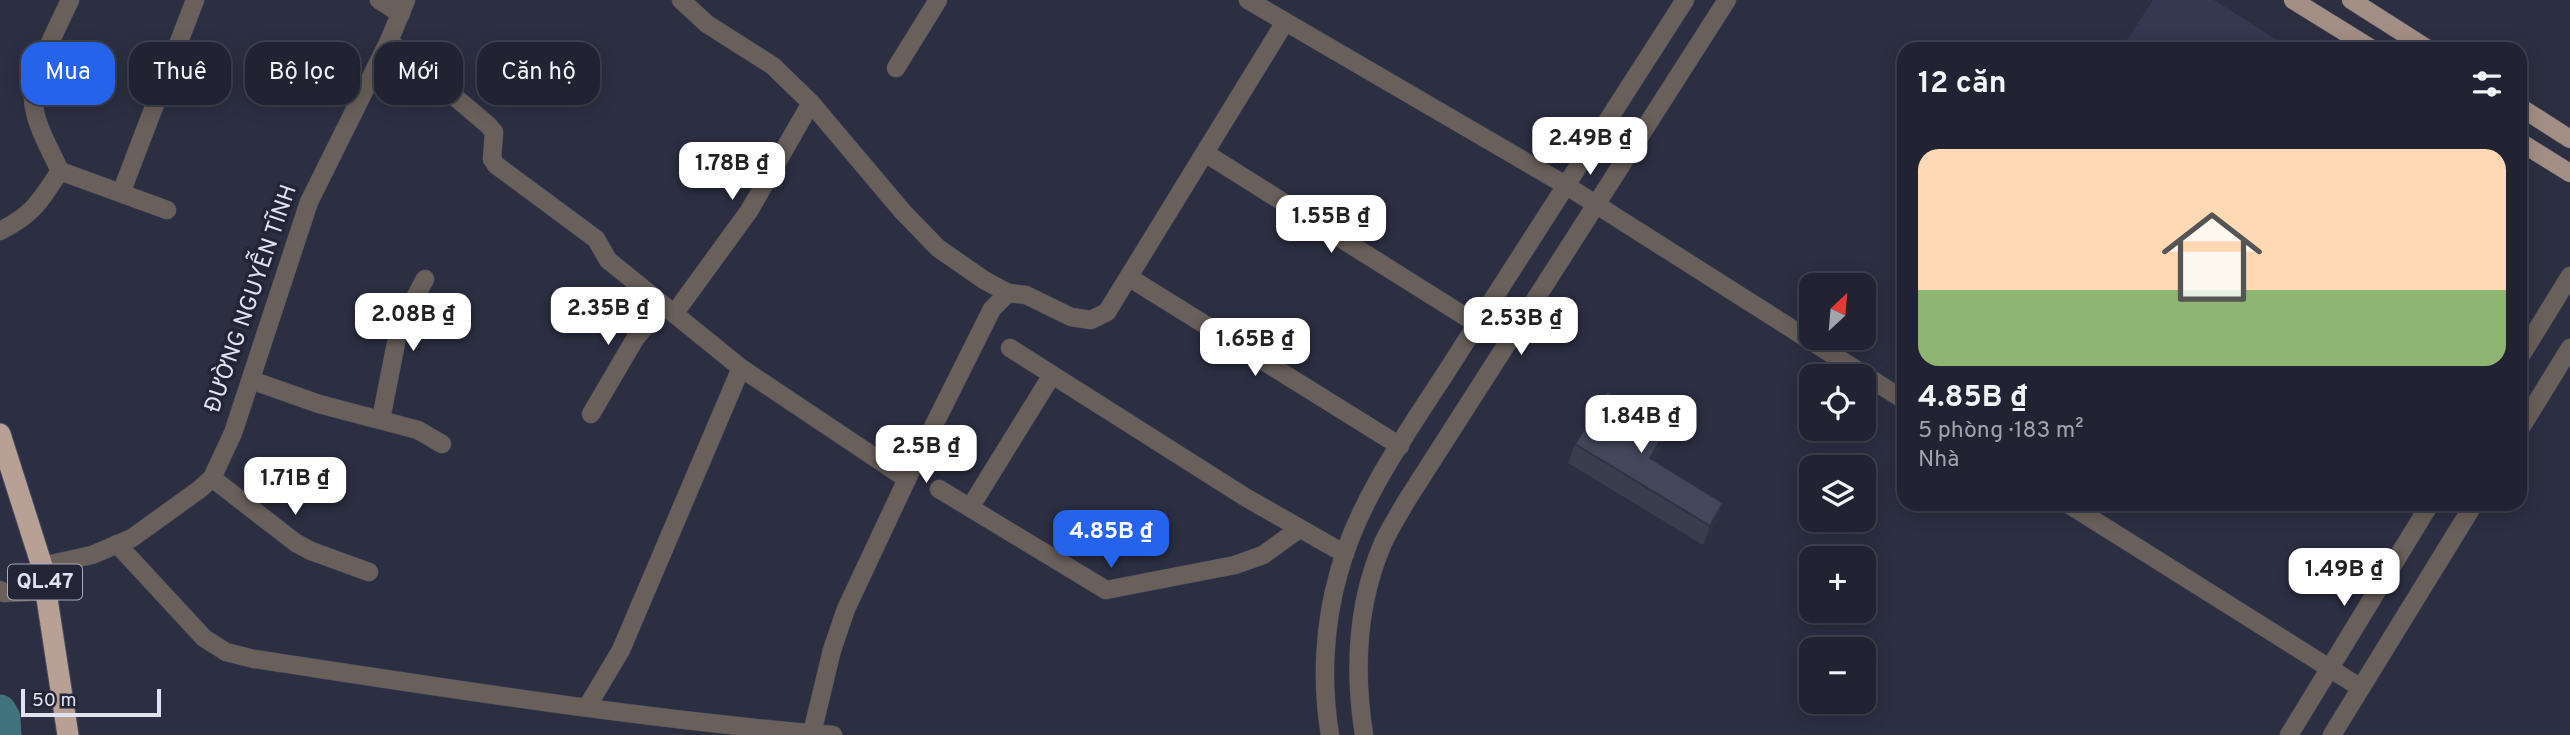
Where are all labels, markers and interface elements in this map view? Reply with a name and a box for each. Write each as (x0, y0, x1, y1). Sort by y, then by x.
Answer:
chip: Mua (21, 42, 115, 105)
chip: Thuê (129, 42, 231, 105)
chip: Bộ lọc (245, 42, 360, 105)
chip: Mới (374, 42, 463, 105)
chip: Căn hộ (477, 42, 600, 105)
icon: filters (2468, 65, 2506, 103)
text: 12 căn (1918, 66, 2006, 103)
pin: 2.49B ₫ (1525, 118, 1655, 177)
text: 2.49B ₫ (1548, 125, 1632, 154)
pin: 1.78B ₫ (667, 142, 797, 202)
text: 1.78B ₫ (695, 150, 769, 179)
street label: ĐƯỜNG NGUYỄN TĨNH (195, 180, 305, 417)
icon: home (2149, 194, 2275, 320)
pin: 1.55B ₫ (1266, 196, 1396, 255)
text: 1.55B ₫ (1292, 203, 1370, 232)
north arrow (1799, 273, 1876, 350)
map controls (1799, 273, 1876, 714)
pin: 2.35B ₫ (543, 288, 673, 347)
pin: 2.08B ₫ (348, 294, 478, 353)
text: 2.35B ₫ (567, 295, 649, 324)
pin: 2.53B ₫ (1456, 298, 1586, 357)
text: 2.08B ₫ (371, 301, 455, 330)
text: 2.53B ₫ (1480, 305, 1562, 334)
pin: 1.65B ₫ (1190, 318, 1320, 378)
text: 1.65B ₫ (1216, 326, 1294, 355)
button: locate (1799, 364, 1876, 441)
text: 4.85B ₫ (1918, 380, 2027, 417)
pin: 1.84B ₫ (1576, 396, 1706, 455)
text: 1.84B ₫ (1601, 403, 1681, 432)
text: 5 phòng · 183 m² (1918, 417, 2084, 446)
pin: 2.5B ₫ (869, 426, 983, 485)
text: 2.5B ₫ (892, 433, 960, 462)
text: Nhà (1918, 446, 1959, 475)
button: layers (1799, 455, 1876, 532)
pin: 1.71B ₫ (230, 458, 360, 517)
text: 1.71B ₫ (260, 465, 330, 494)
pin: 4.85B ₫ (1046, 510, 1176, 570)
text: 4.85B ₫ (1069, 518, 1153, 547)
button: + (1799, 546, 1876, 623)
pin: 1.49B ₫ (2279, 548, 2409, 608)
text: 1.49B ₫ (2305, 556, 2383, 585)
road number: QL.47 (8, 564, 82, 600)
button: − (1799, 637, 1876, 714)
scale bar (21, 686, 161, 718)
text: 50 m (32, 689, 77, 713)

